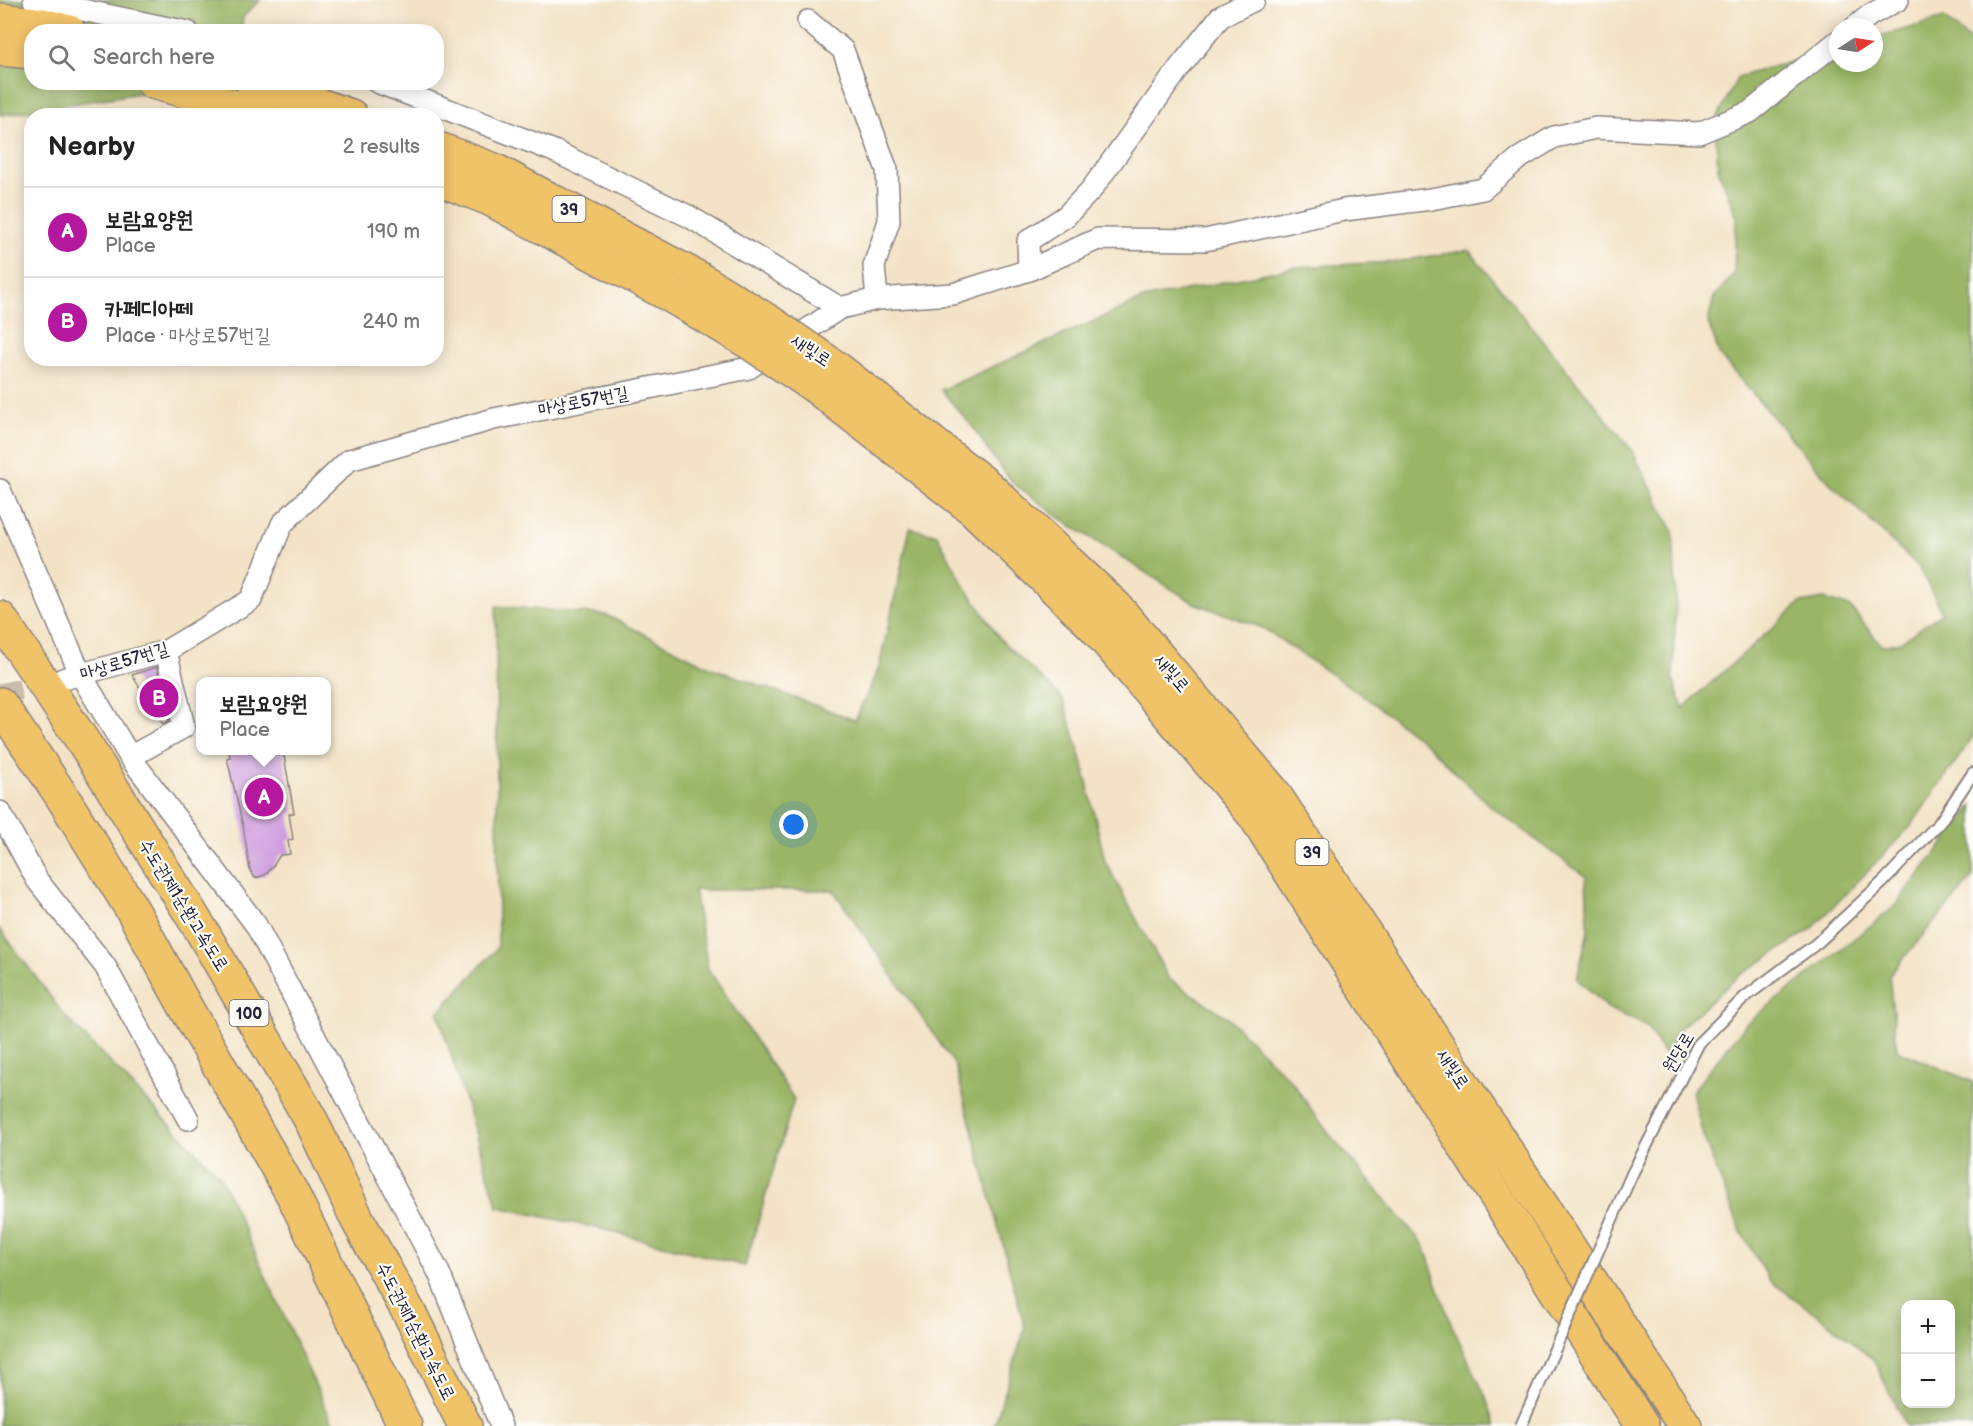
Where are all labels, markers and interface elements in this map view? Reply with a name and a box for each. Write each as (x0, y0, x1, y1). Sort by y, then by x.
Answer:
north arrow (1829, 18, 1883, 72)
search box (24, 24, 444, 90)
icon: search (45, 41, 78, 74)
text: Search here (93, 44, 215, 71)
text: Nearby (48, 132, 135, 163)
text: 2 results (343, 135, 420, 159)
road number: 39 (552, 196, 586, 222)
text: 보람요양원 (105, 207, 194, 234)
text: A (61, 220, 74, 244)
text: 190 m (367, 220, 420, 244)
text: Place (105, 234, 156, 258)
text: 카페디아떼 (105, 297, 194, 324)
text: B (60, 310, 75, 334)
text: 240 m (363, 310, 420, 334)
text: Place · 마상로57번길 (105, 324, 271, 348)
street label: 새빛로 (787, 330, 835, 371)
street label: 마상로57번길 (536, 382, 631, 421)
street label: 마상로57번길 (77, 638, 171, 685)
street label: 새빛로 (1150, 650, 1194, 697)
pin: B (140, 676, 178, 720)
popup (196, 677, 331, 755)
text: 보람요양원 (219, 691, 308, 718)
text: Place (219, 718, 270, 742)
pin: A (244, 774, 284, 820)
your location (779, 810, 808, 839)
street label: 수도권제1순환고속도로 (134, 835, 233, 975)
road number: 39 (1296, 839, 1328, 865)
road number: 100 (230, 1000, 268, 1026)
street label: 원당로 (1658, 1028, 1699, 1076)
street label: 새빛로 (1432, 1045, 1473, 1093)
street label: 수도권제1순환고속도로 (372, 1259, 459, 1404)
map controls (1901, 1300, 1955, 1408)
button: + (1901, 1300, 1955, 1354)
button: − (1901, 1354, 1955, 1408)

